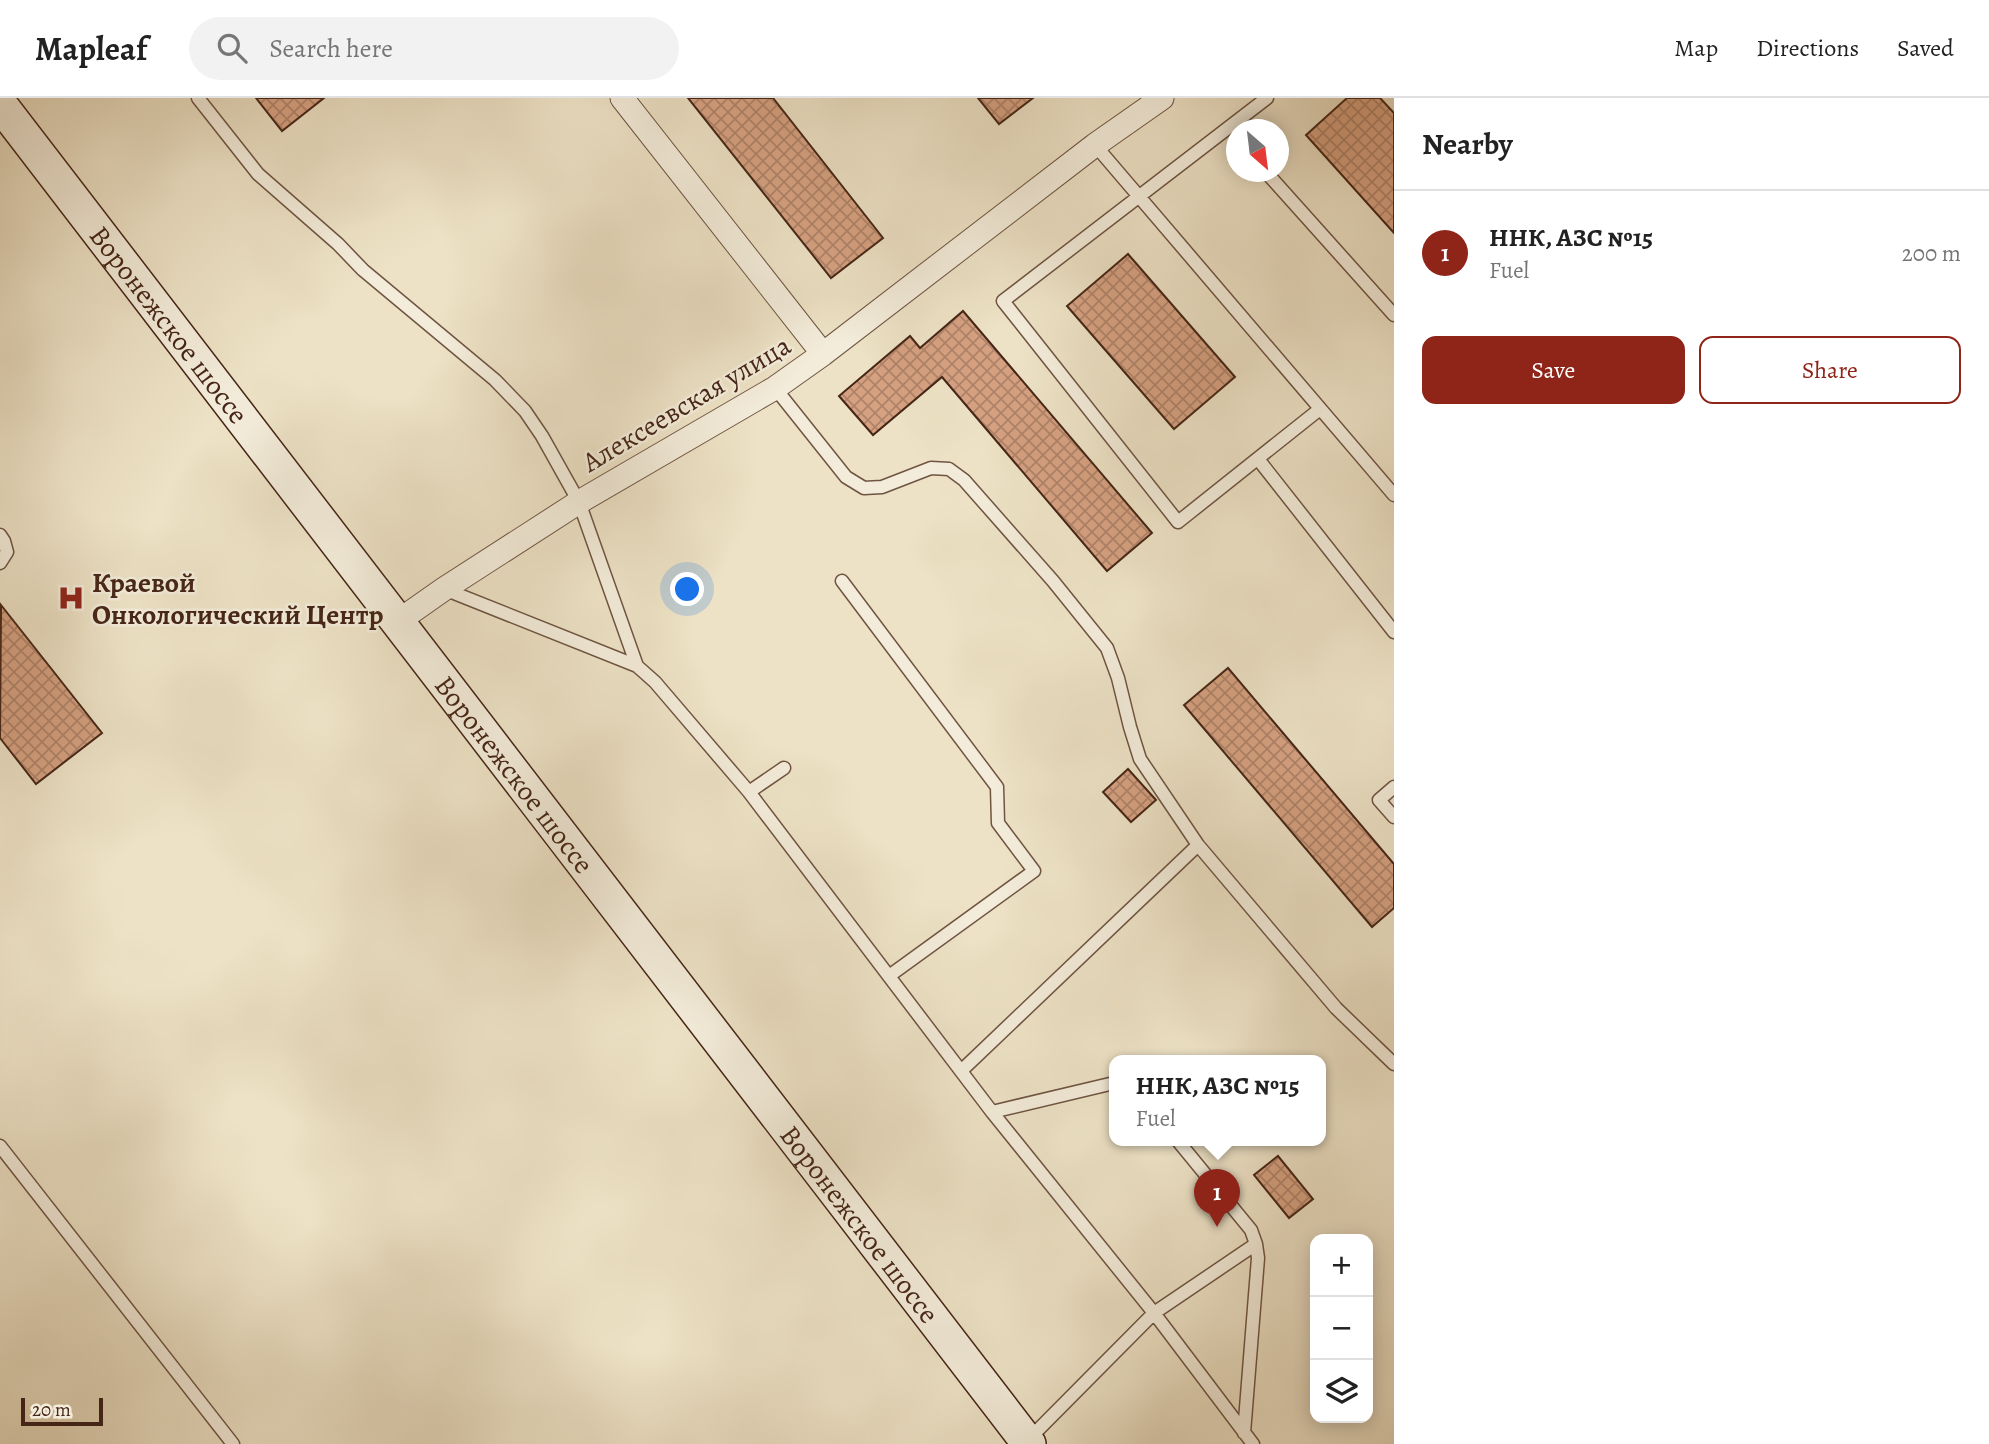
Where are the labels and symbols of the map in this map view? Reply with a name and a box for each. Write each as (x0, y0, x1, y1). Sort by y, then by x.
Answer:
north arrow (1226, 119, 1289, 182)
street label: Воронежское шоссе (80, 218, 257, 432)
street label: Алексеевская улица (574, 326, 798, 482)
place label: Краевой Онкологический Центр (92, 564, 383, 634)
your location (670, 572, 704, 606)
hospital icon: Краевой Онкологический Центр (56, 583, 86, 613)
street label: Воронежское шоссе (426, 668, 602, 882)
street label: Воронежское шоссе (771, 1118, 947, 1331)
pin: 1 (1194, 1169, 1240, 1227)
scale bar (21, 1395, 103, 1427)

